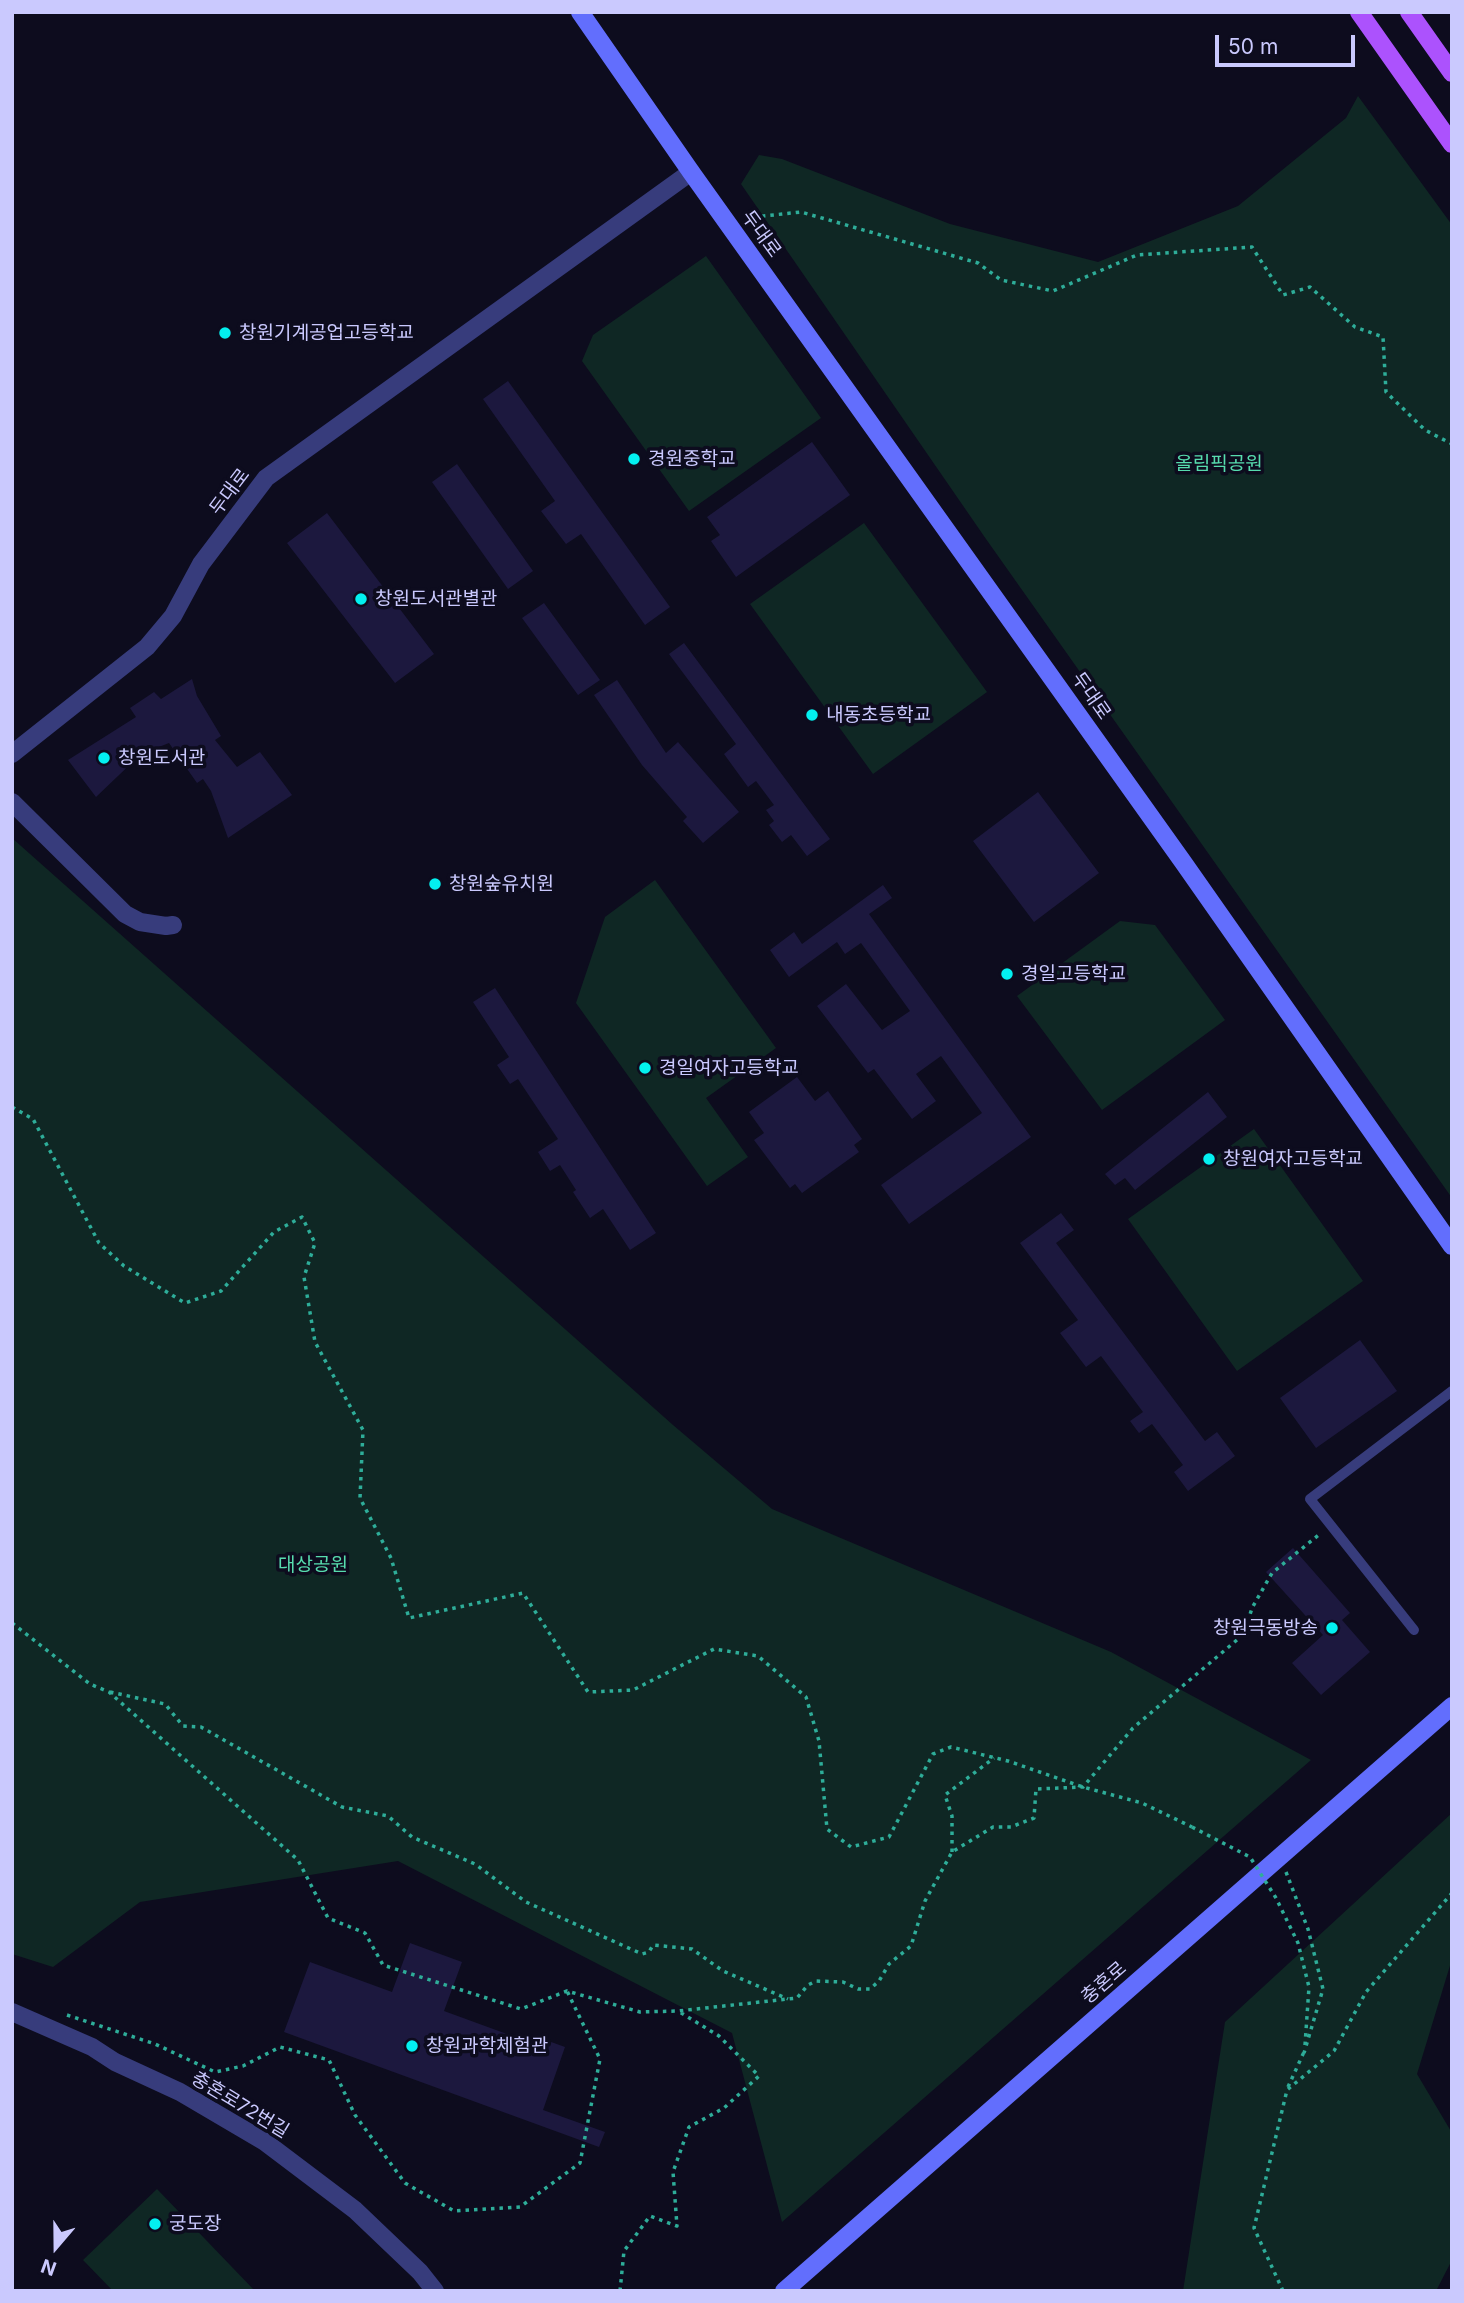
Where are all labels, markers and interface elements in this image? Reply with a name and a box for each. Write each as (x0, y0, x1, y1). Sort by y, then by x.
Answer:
scale bar (1219, 21, 1359, 65)
text: 50 m (1228, 34, 1278, 59)
street label: 두대로 (736, 206, 786, 262)
place label: 창원기계공업고등학교 (239, 322, 414, 344)
marker: 창원기계공업고등학교 (217, 325, 233, 341)
place label: 경원중학교 (648, 448, 735, 470)
marker: 경원중학교 (626, 451, 642, 467)
park label: 올림픽공원 (1175, 453, 1263, 475)
street label: 두대로 (205, 464, 255, 520)
place label: 창원도서관별관 (375, 588, 497, 610)
marker: 창원도서관별관 (353, 591, 369, 607)
street label: 두대로 (1067, 668, 1115, 724)
place label: 내동초등학교 (826, 704, 931, 726)
marker: 내동초등학교 (804, 707, 820, 723)
place label: 창원도서관 (118, 747, 205, 769)
marker: 창원도서관 (96, 750, 112, 766)
place label: 창원숲유치원 (449, 873, 554, 895)
marker: 창원숲유치원 (427, 876, 443, 892)
place label: 경일고등학교 (1021, 963, 1126, 985)
marker: 경일고등학교 (999, 966, 1015, 982)
place label: 경일여자고등학교 (659, 1057, 799, 1079)
marker: 경일여자고등학교 (637, 1060, 653, 1076)
place label: 창원여자고등학교 (1223, 1148, 1363, 1170)
marker: 창원여자고등학교 (1201, 1151, 1217, 1167)
park label: 대상공원 (278, 1554, 348, 1576)
place label: 창원극동방송 (1213, 1617, 1318, 1639)
marker: 창원극동방송 (1324, 1620, 1340, 1636)
street label: 충혼로 (1077, 1957, 1131, 2009)
place label: 창원과학체험관 (426, 2035, 548, 2057)
marker: 창원과학체험관 (404, 2038, 420, 2054)
street label: 충혼로72번길 (187, 2067, 293, 2143)
north arrow (21, 2212, 91, 2282)
place label: 궁도장 (169, 2213, 221, 2235)
marker: 궁도장 (147, 2216, 163, 2232)
text: N (38, 2254, 59, 2280)

